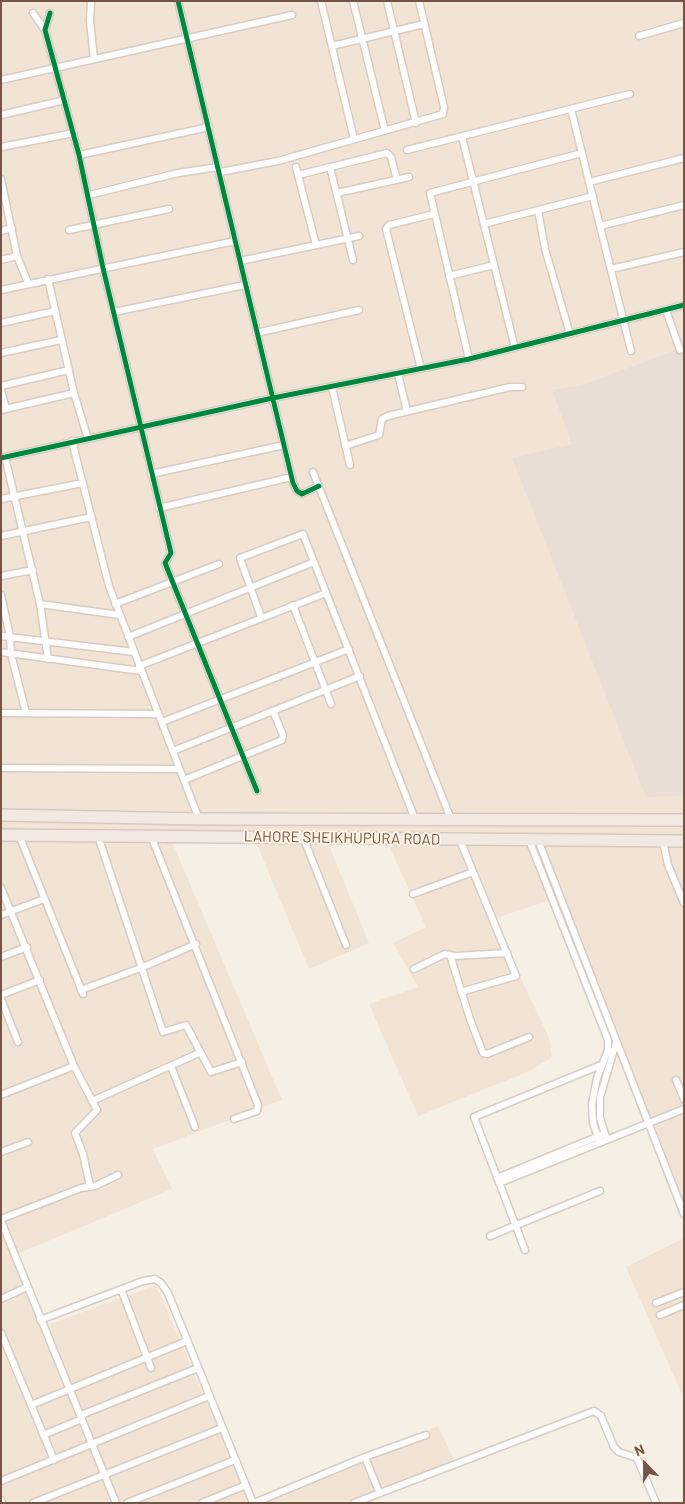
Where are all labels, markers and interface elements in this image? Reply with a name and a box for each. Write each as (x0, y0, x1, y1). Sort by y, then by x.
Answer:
street label: LAHORE SHEIKHUPURA ROAD (244, 827, 440, 849)
north arrow (620, 1439, 670, 1489)
text: N (632, 1440, 647, 1459)

